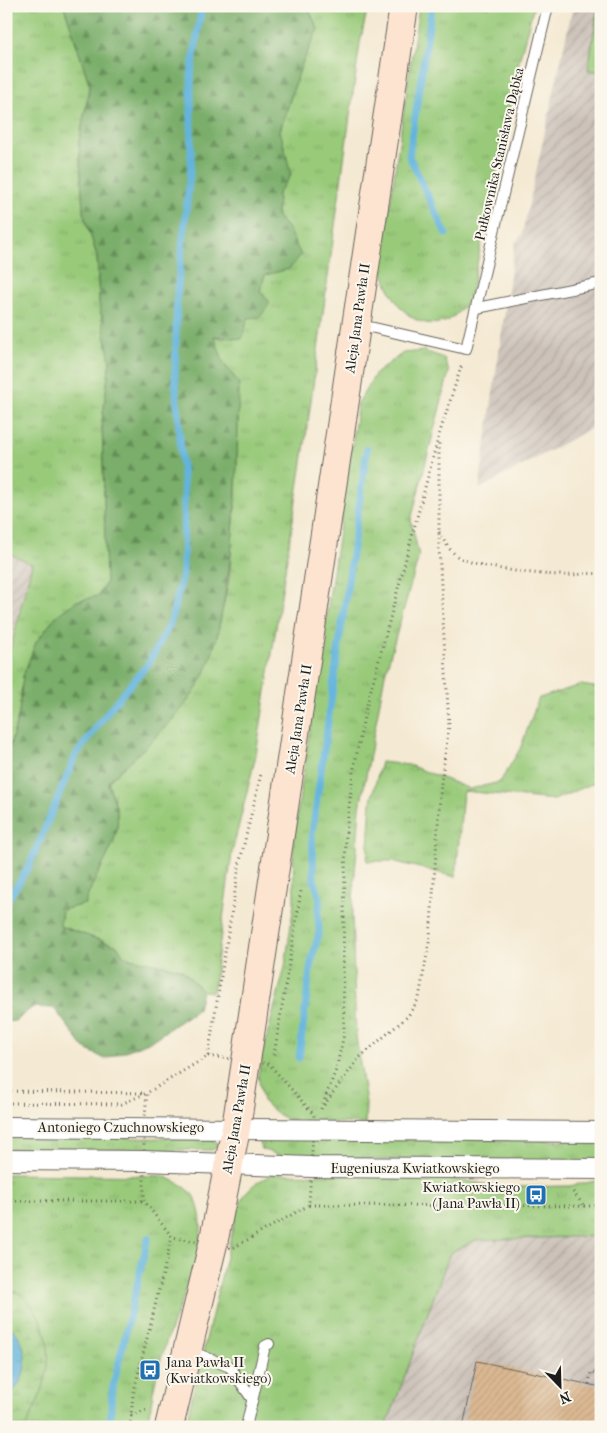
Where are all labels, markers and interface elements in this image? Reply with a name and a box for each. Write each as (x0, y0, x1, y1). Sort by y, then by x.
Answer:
street label: Pułkownika Stanisława Dąbka (471, 65, 528, 242)
street label: Aleja Jana Pawła II (341, 261, 374, 375)
street label: Aleja Jana Pawła II (281, 662, 316, 776)
street label: Aleja Jana Pawła II (218, 1062, 255, 1176)
street label: Antoniego Czuchnowskiego (37, 1119, 204, 1136)
street label: Eugeniusza Kwiatkowskiego (330, 1160, 500, 1177)
place label: Kwiatkowskiego (Jana Pawła II) (423, 1179, 520, 1212)
bus stop icon: Kwiatkowskiego (Jana Pawła II) (524, 1183, 548, 1207)
place label: Jana Pawła II (Kwiatkowskiego) (165, 1354, 271, 1387)
bus stop icon: Jana Pawła II (Kwiatkowskiego) (138, 1358, 162, 1382)
north arrow (534, 1360, 584, 1410)
text: N (556, 1388, 573, 1408)

